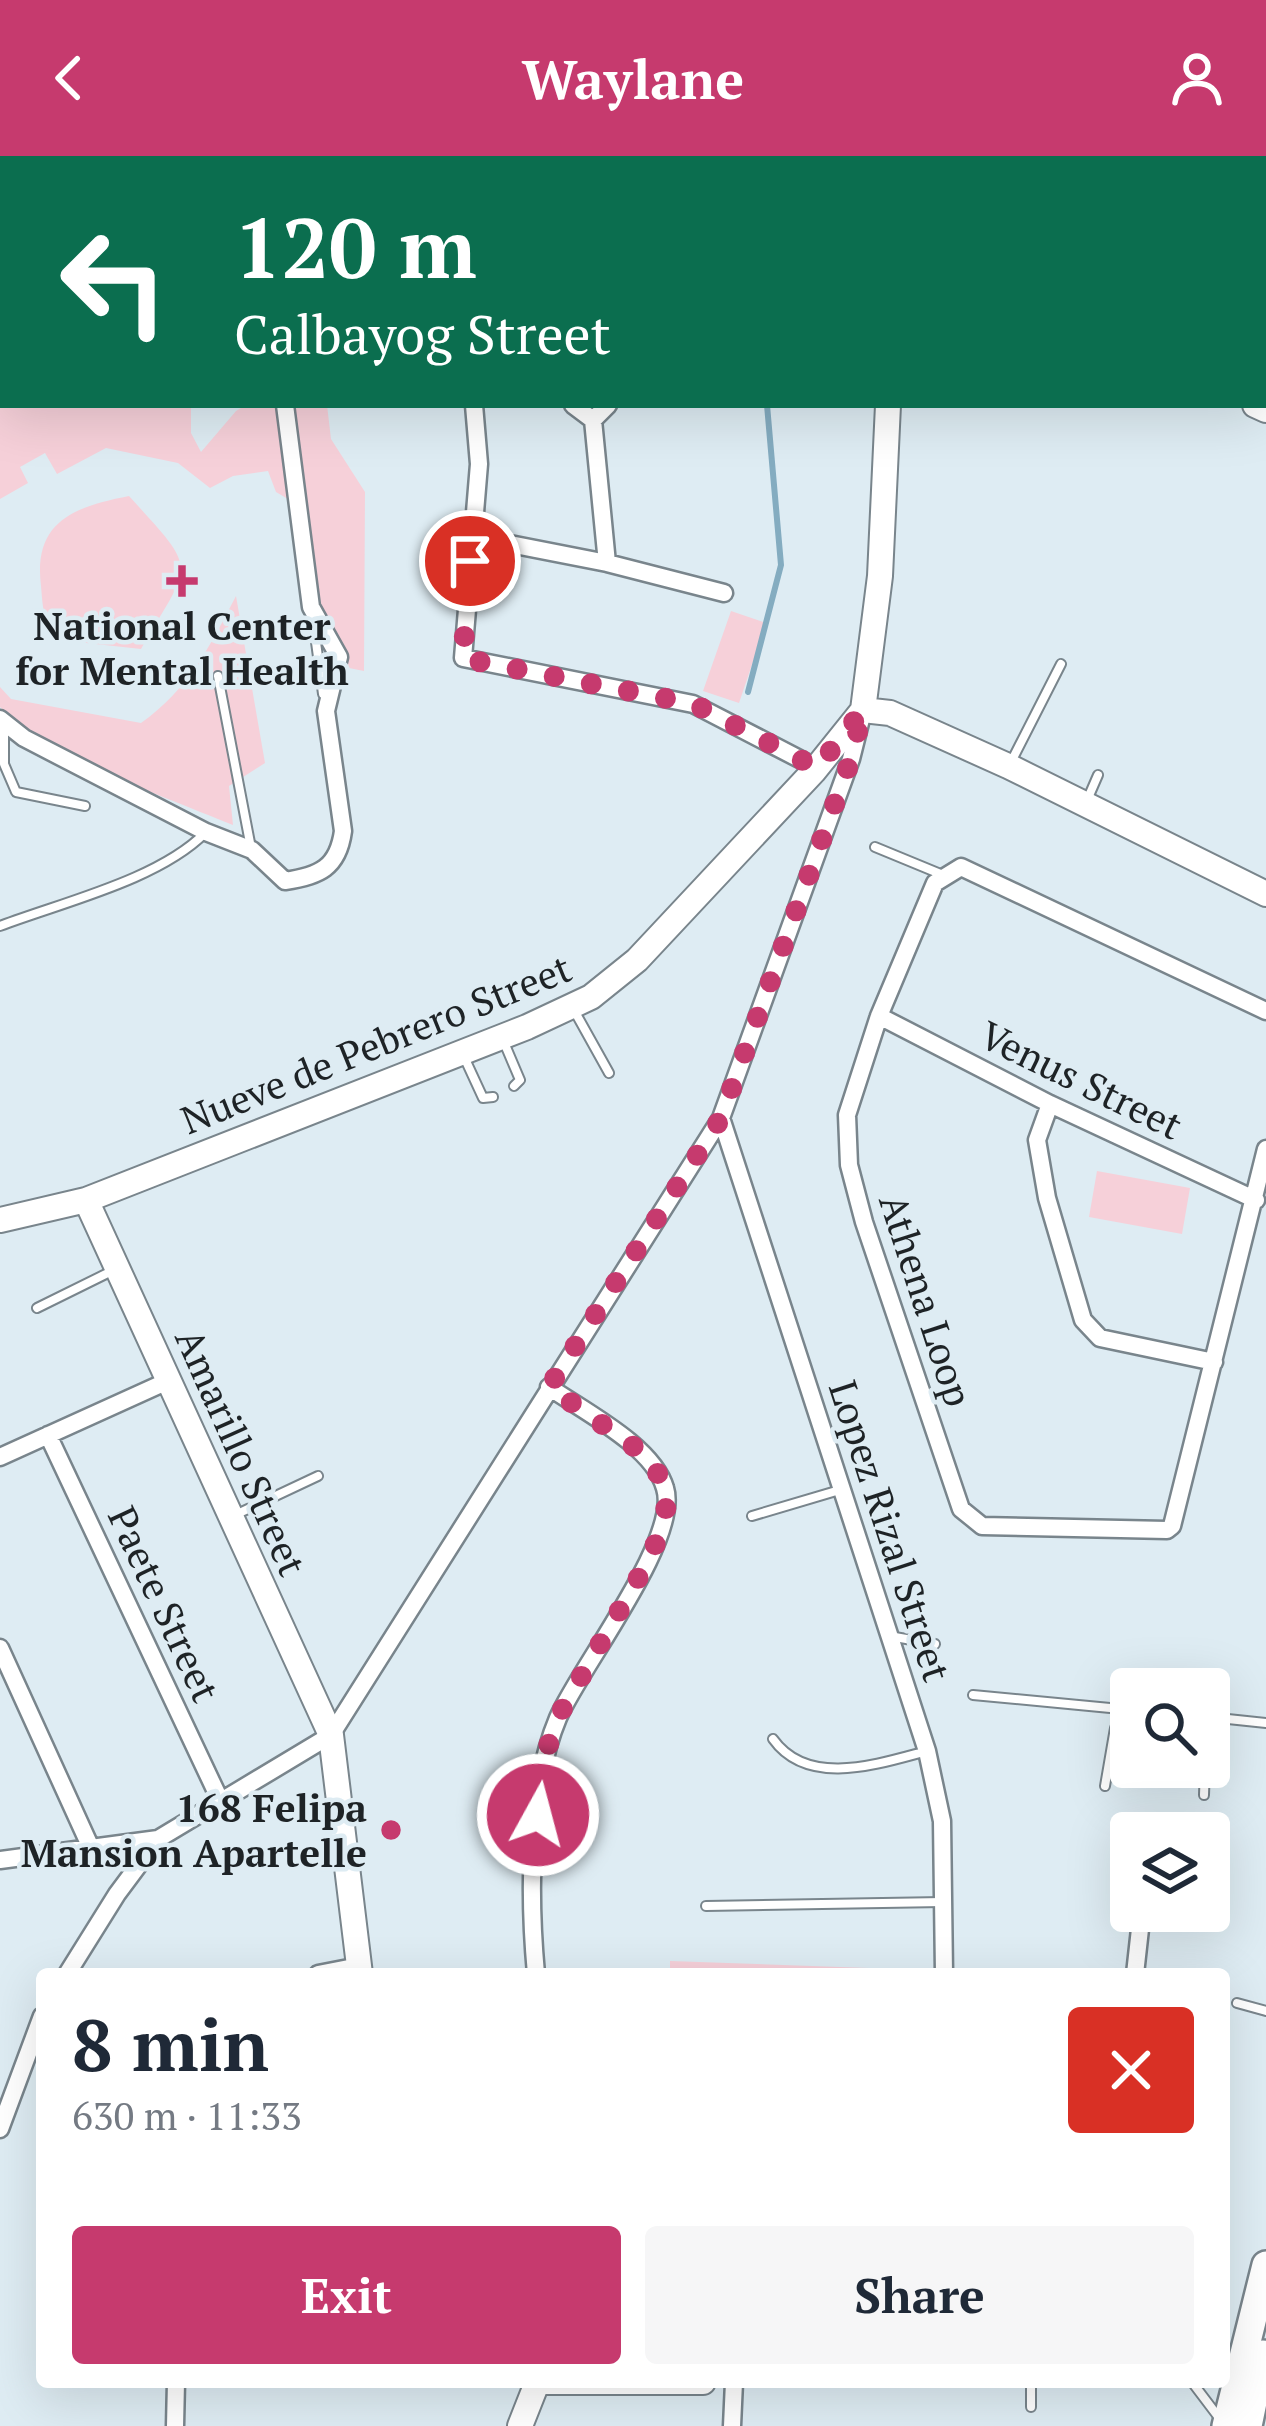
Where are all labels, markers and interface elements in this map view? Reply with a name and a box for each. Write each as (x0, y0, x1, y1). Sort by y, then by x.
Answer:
text: Waylane (522, 43, 744, 114)
icon: back (36, 45, 102, 111)
icon: person (1164, 45, 1230, 111)
text: 120 m (234, 191, 477, 302)
icon: left (36, 204, 192, 360)
text: Calbayog Street (234, 298, 611, 369)
pin (419, 510, 521, 612)
icon: arrive (437, 528, 503, 594)
marker: National Center for Mental Health (166, 565, 198, 597)
place label: National Center for Mental Health (15, 599, 349, 696)
street label: Nueve de Pebrero Street (173, 941, 578, 1145)
street label: Venus Street (972, 1008, 1191, 1150)
street label: Athena Loop (868, 1187, 986, 1413)
street label: Amarillo Street (164, 1320, 320, 1583)
street label: Lopez Rizal Street (818, 1374, 964, 1688)
street label: Paete Street (97, 1497, 233, 1710)
map controls (1110, 1668, 1230, 1932)
button: search (1110, 1668, 1230, 1788)
position arrow (475, 1752, 601, 1878)
place label: 168 Felipa Mansion Apartelle (21, 1781, 367, 1878)
button: layers (1110, 1812, 1230, 1932)
marker: 168 Felipa Mansion Apartelle (378, 1817, 404, 1843)
text: 8 min (72, 1996, 269, 2092)
button: close (1068, 2007, 1194, 2133)
text: 630 m · 11:33 (72, 2089, 302, 2141)
button: Exit (72, 2226, 621, 2364)
button: Share (645, 2226, 1194, 2364)

